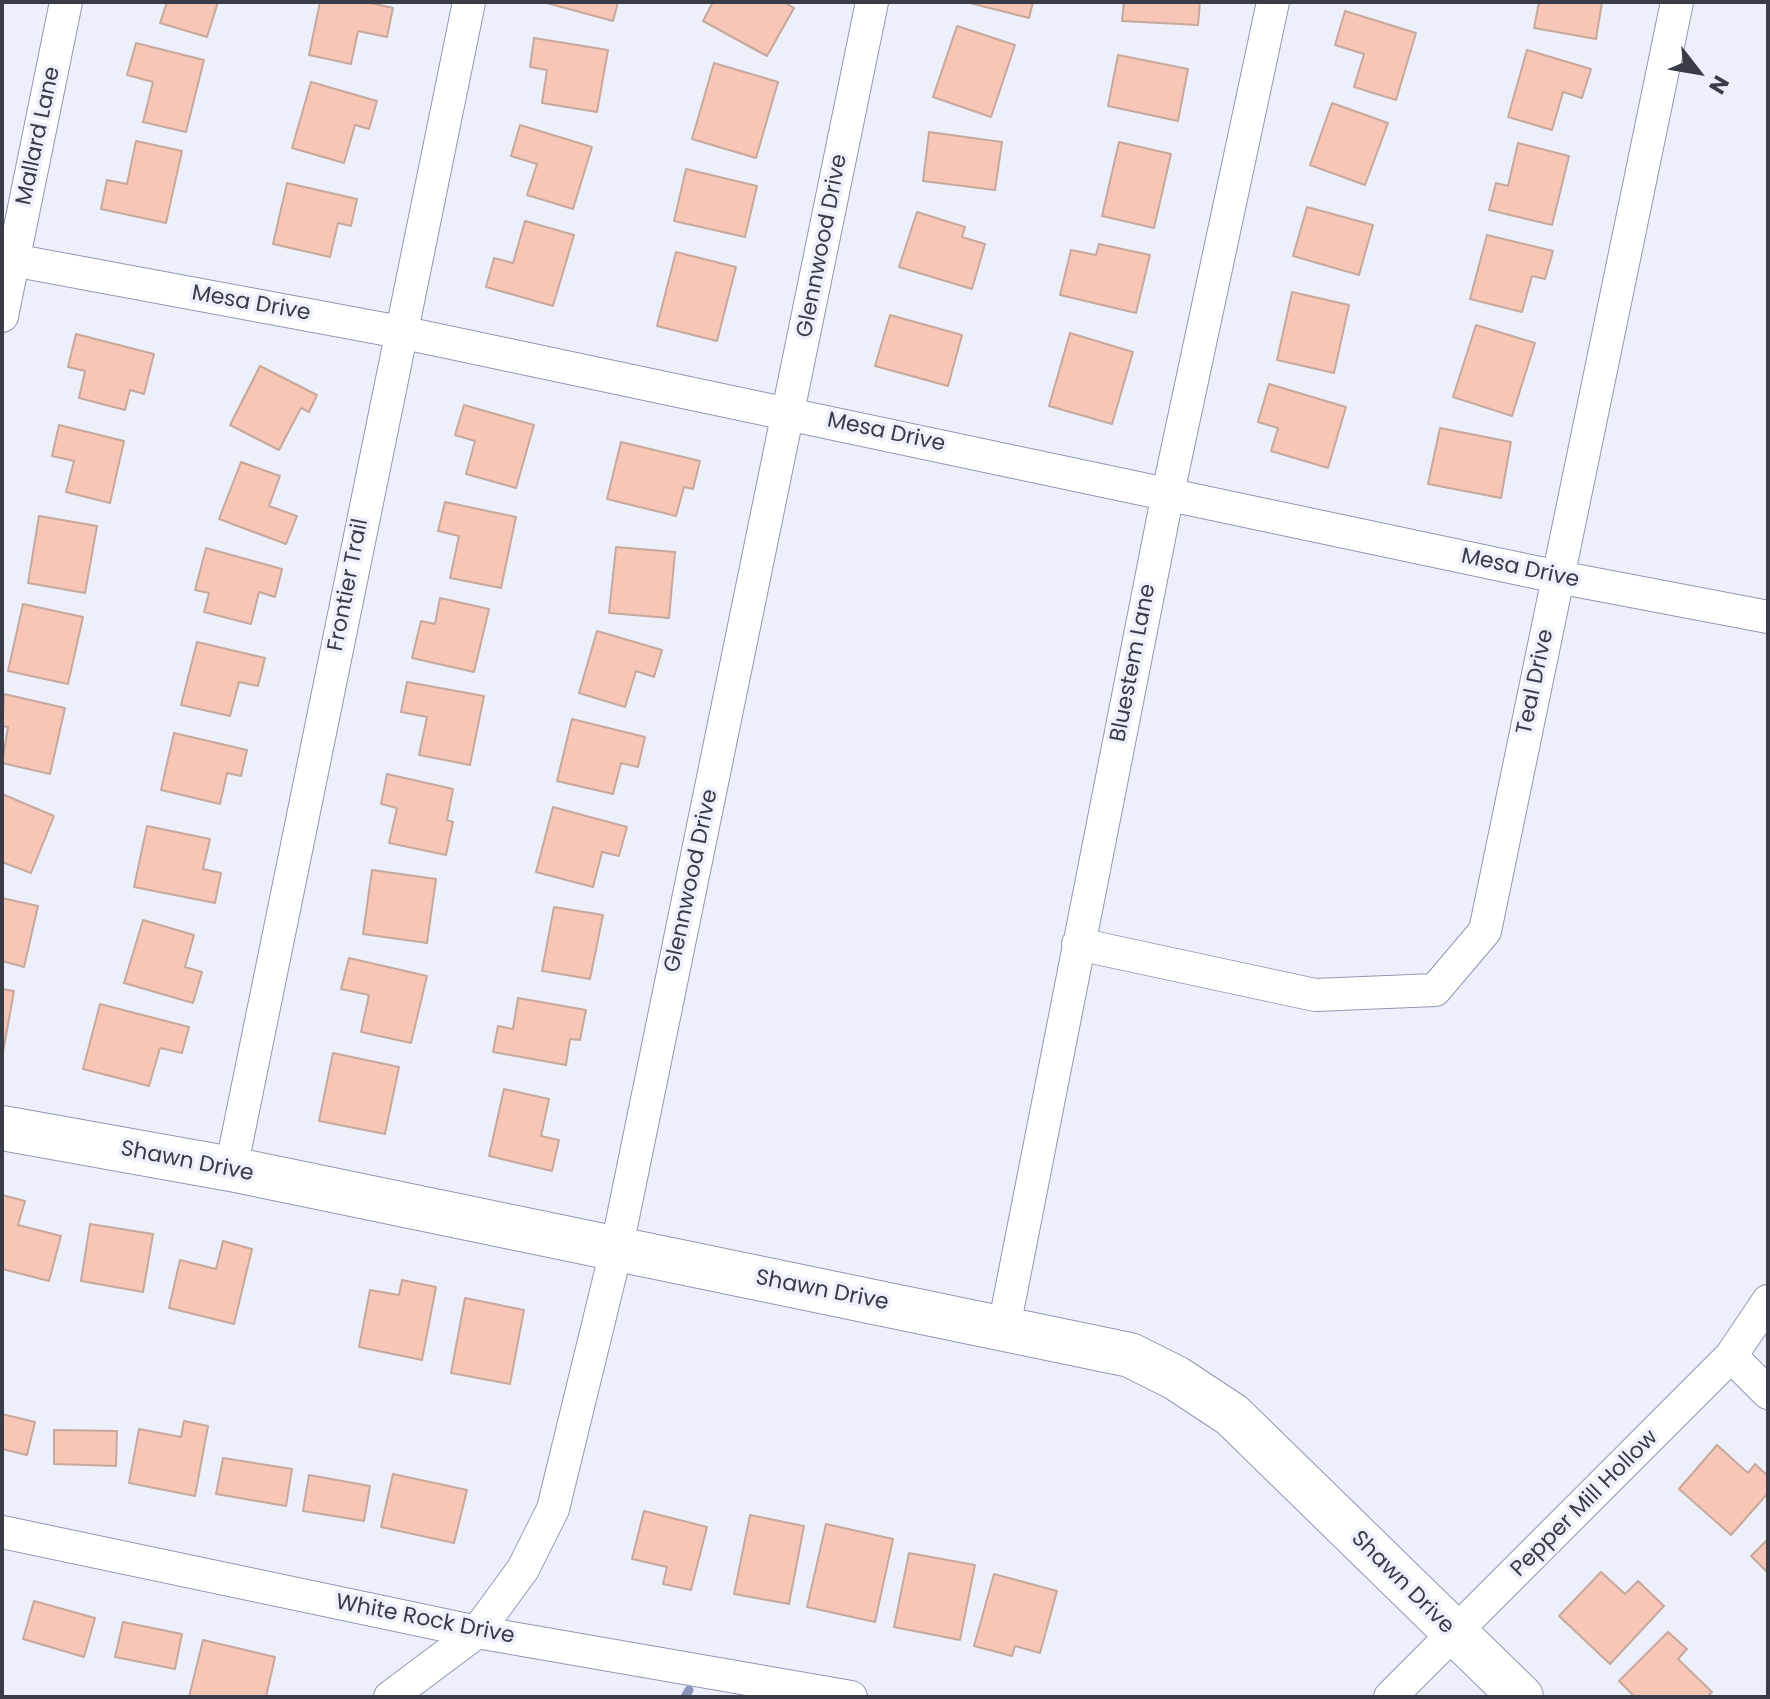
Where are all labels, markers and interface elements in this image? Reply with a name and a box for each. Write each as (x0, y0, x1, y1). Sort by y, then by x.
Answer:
north arrow (1658, 32, 1738, 112)
street label: Mallard Lane (11, 65, 67, 207)
text: N (1701, 70, 1737, 100)
street label: Glennwood Drive (792, 152, 854, 340)
street label: Mesa Drive (190, 281, 312, 327)
street label: Mesa Drive (825, 408, 947, 458)
street label: Frontier Trail (323, 517, 375, 653)
street label: Mesa Drive (1459, 544, 1581, 594)
street label: Bluestem Lane (1106, 582, 1162, 744)
street label: Teal Drive (1512, 627, 1560, 737)
street label: Glennwood Drive (660, 787, 724, 975)
street label: Shawn Drive (118, 1136, 256, 1188)
street label: Shawn Drive (753, 1265, 891, 1317)
street label: Pepper Mill Hollow (1506, 1425, 1664, 1583)
street label: Shawn Drive (1345, 1526, 1459, 1640)
street label: White Rock Drive (333, 1590, 517, 1650)

